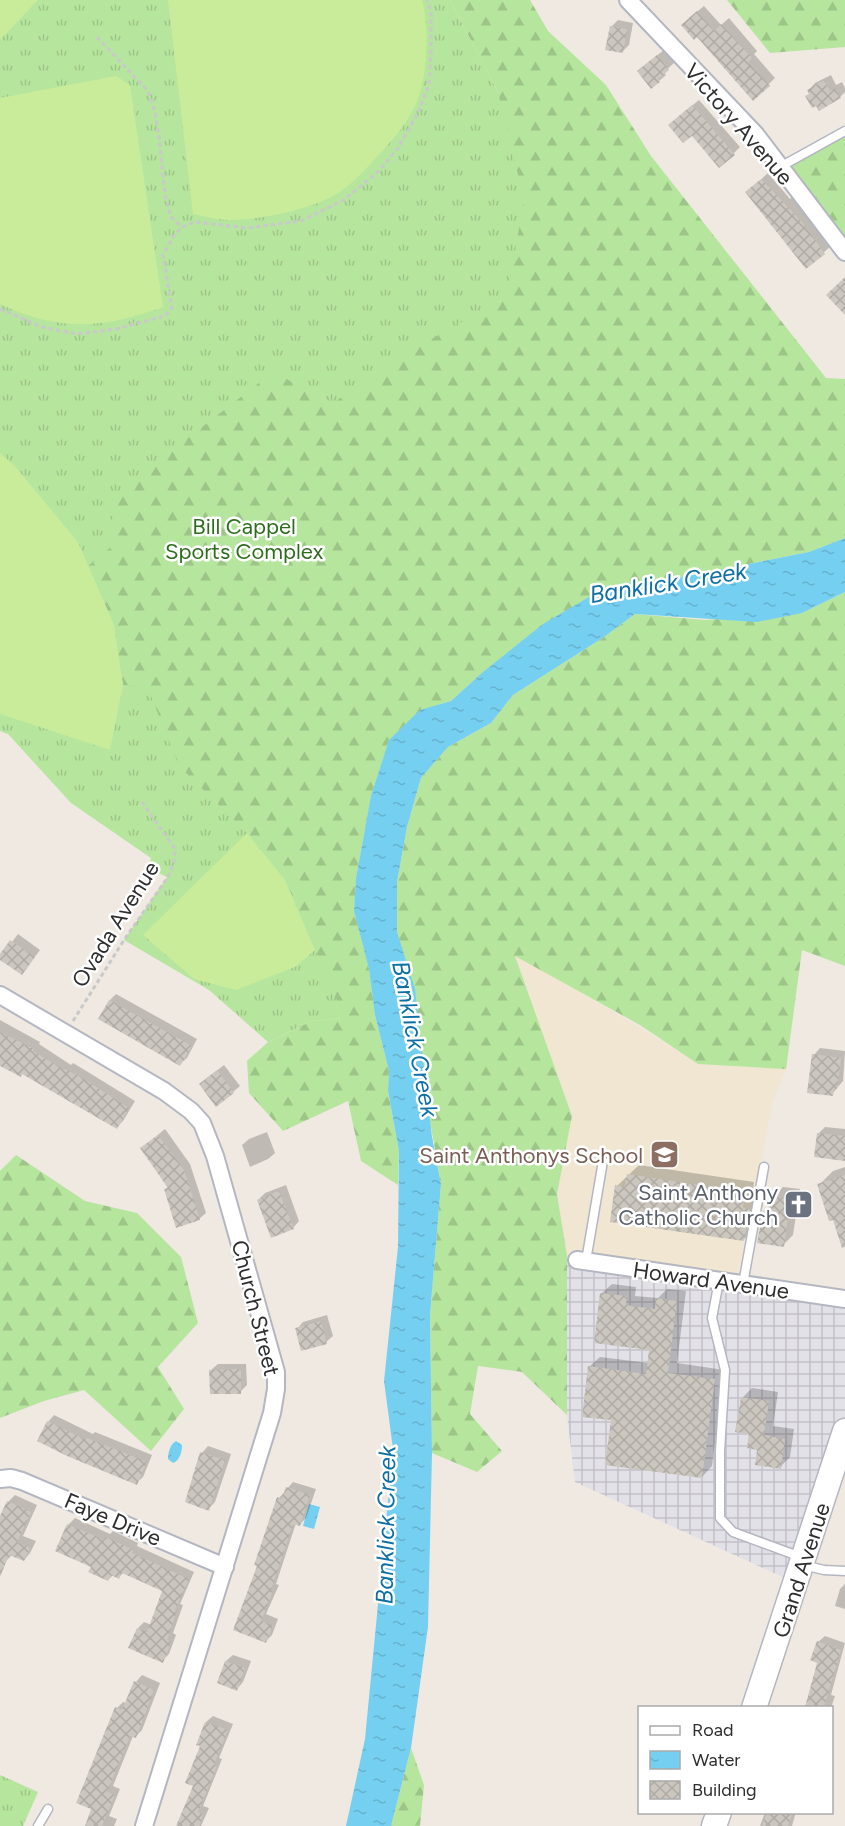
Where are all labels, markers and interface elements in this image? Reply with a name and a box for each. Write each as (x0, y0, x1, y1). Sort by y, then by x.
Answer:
street label: Victory Avenue (679, 58, 799, 191)
park label: Bill Cappel Sports Complex (165, 513, 324, 565)
water label: Banklick Creek (587, 556, 750, 609)
street label: Ovada Avenue (66, 856, 165, 992)
water label: Banklick Creek (386, 958, 445, 1121)
school or university icon: Saint Anthonys School (648, 1139, 680, 1171)
place label: Saint Anthonys School (419, 1142, 643, 1169)
place label: Saint Anthony Catholic Church (618, 1179, 778, 1231)
church icon: Saint Anthony Catholic Church (783, 1189, 815, 1221)
street label: Church Street (226, 1237, 285, 1379)
street label: Howard Avenue (631, 1256, 791, 1305)
water label: Banklick Creek (370, 1444, 401, 1605)
street label: Faye Drive (60, 1487, 165, 1552)
street label: Grand Avenue (767, 1499, 836, 1641)
legend (638, 1706, 833, 1814)
text: Road (692, 1719, 733, 1741)
text: Water (692, 1749, 740, 1771)
text: Building (692, 1779, 757, 1801)

